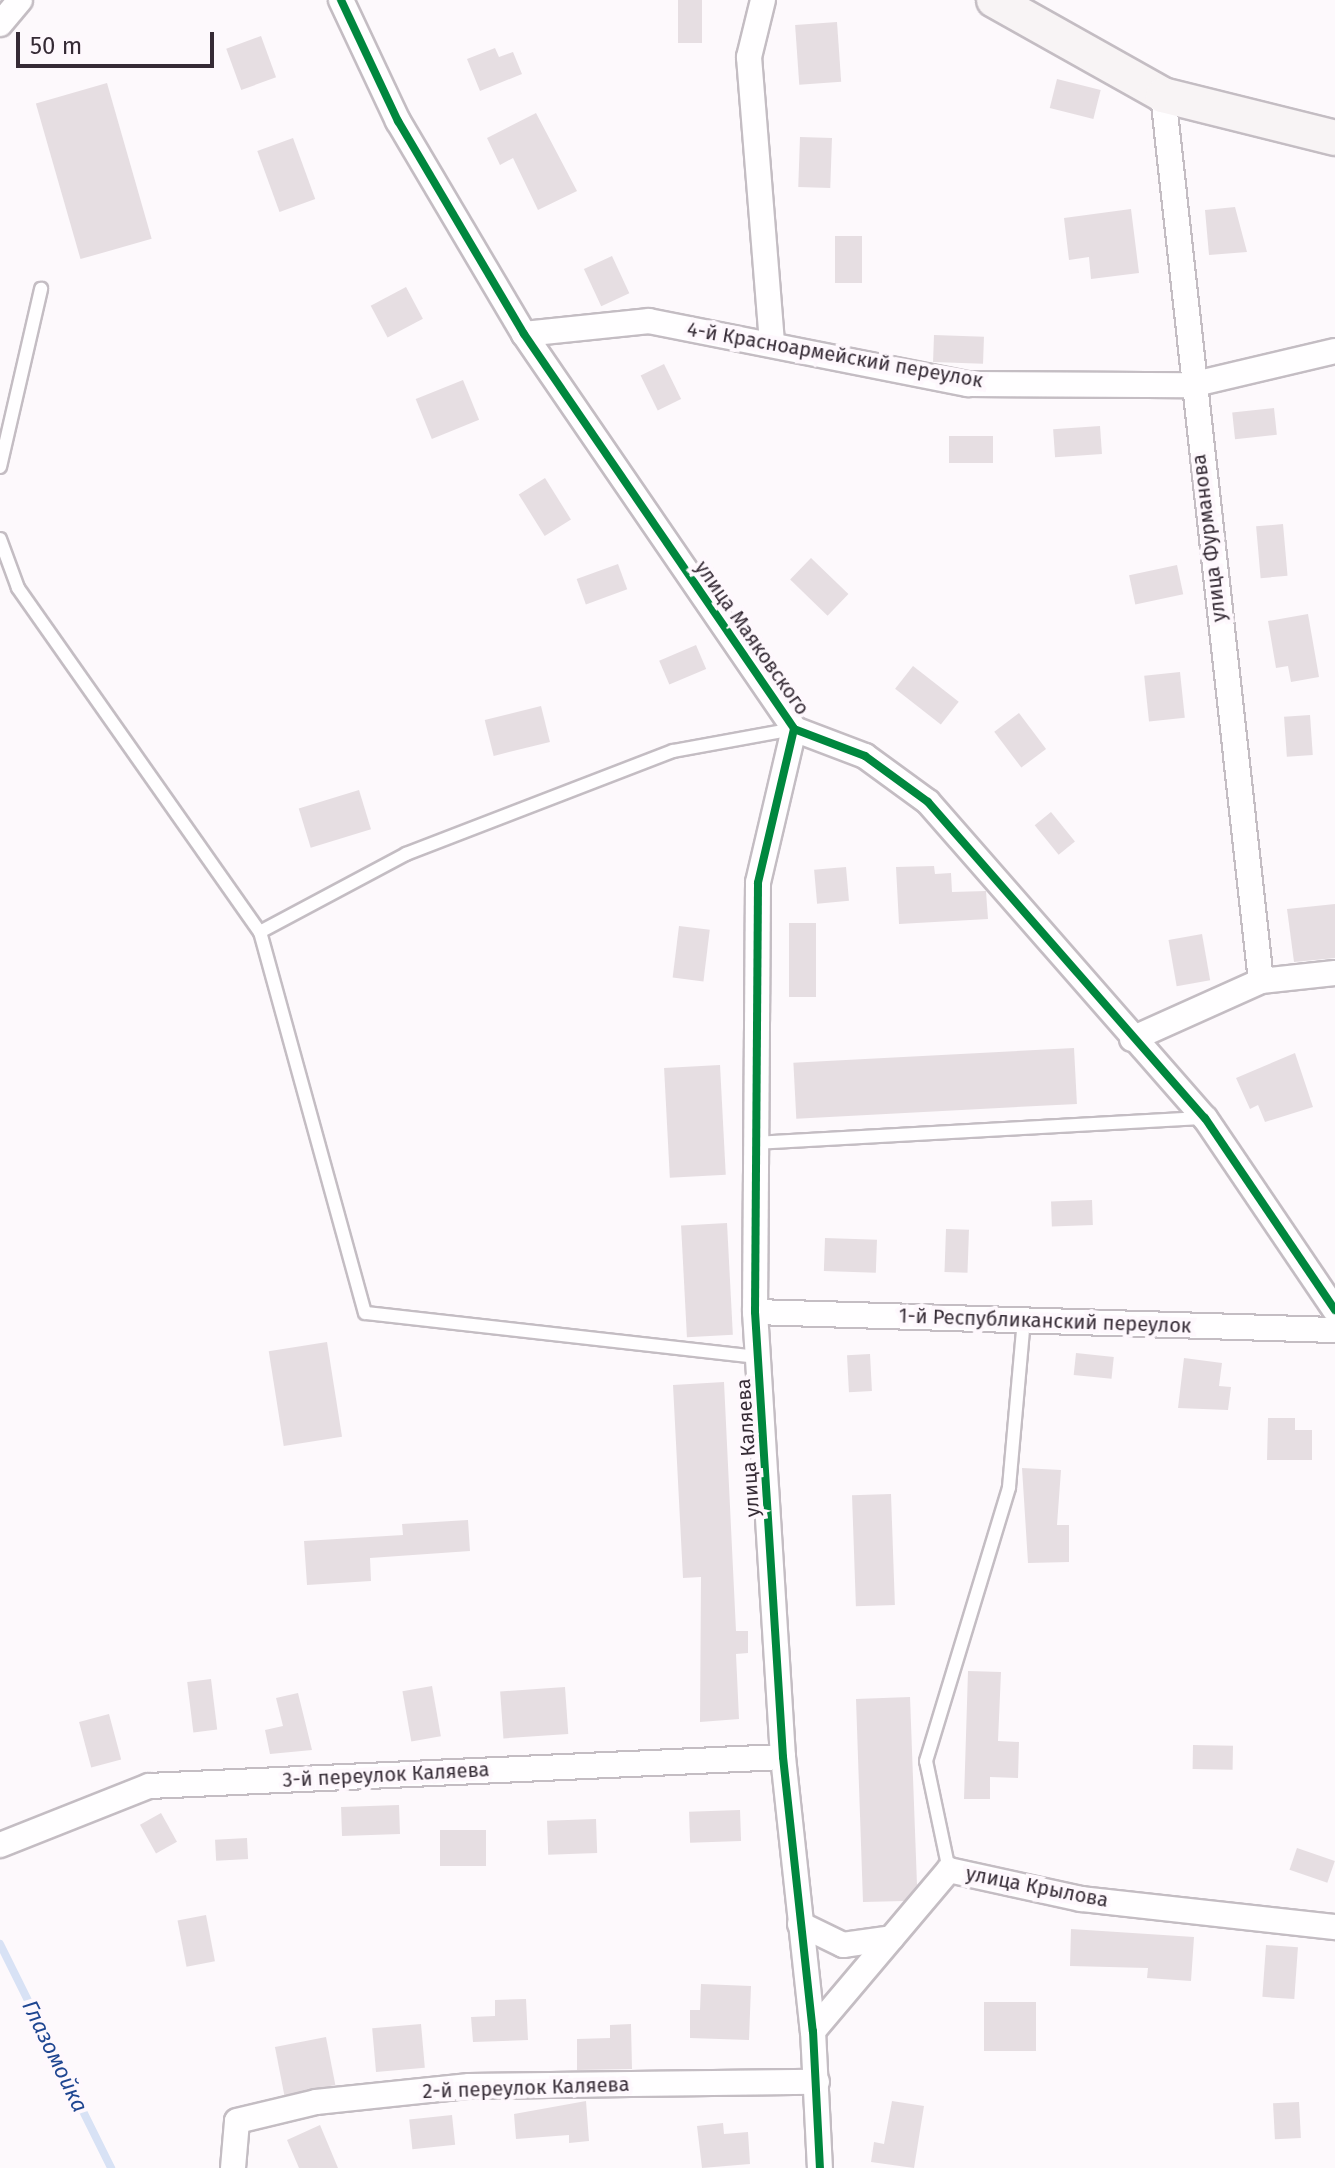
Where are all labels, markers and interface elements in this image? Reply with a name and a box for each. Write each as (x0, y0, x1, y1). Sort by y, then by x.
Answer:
scale bar (20, 16, 218, 66)
text: 50 m (30, 32, 82, 60)
street label: 4-й Красноармейский переулок (685, 317, 985, 393)
street label: улица Фурманова (1187, 453, 1231, 623)
street label: улица Маяковского (690, 556, 814, 720)
street label: 1-й Республиканский переулок (898, 1304, 1192, 1338)
street label: улица Каляева (731, 1378, 765, 1518)
street label: 3-й переулок Каляева (282, 1758, 490, 1792)
street label: улица Крылова (964, 1861, 1110, 1913)
water label: Глазомойка (17, 1996, 93, 2116)
street label: 2-й переулок Каляева (422, 2072, 630, 2104)

